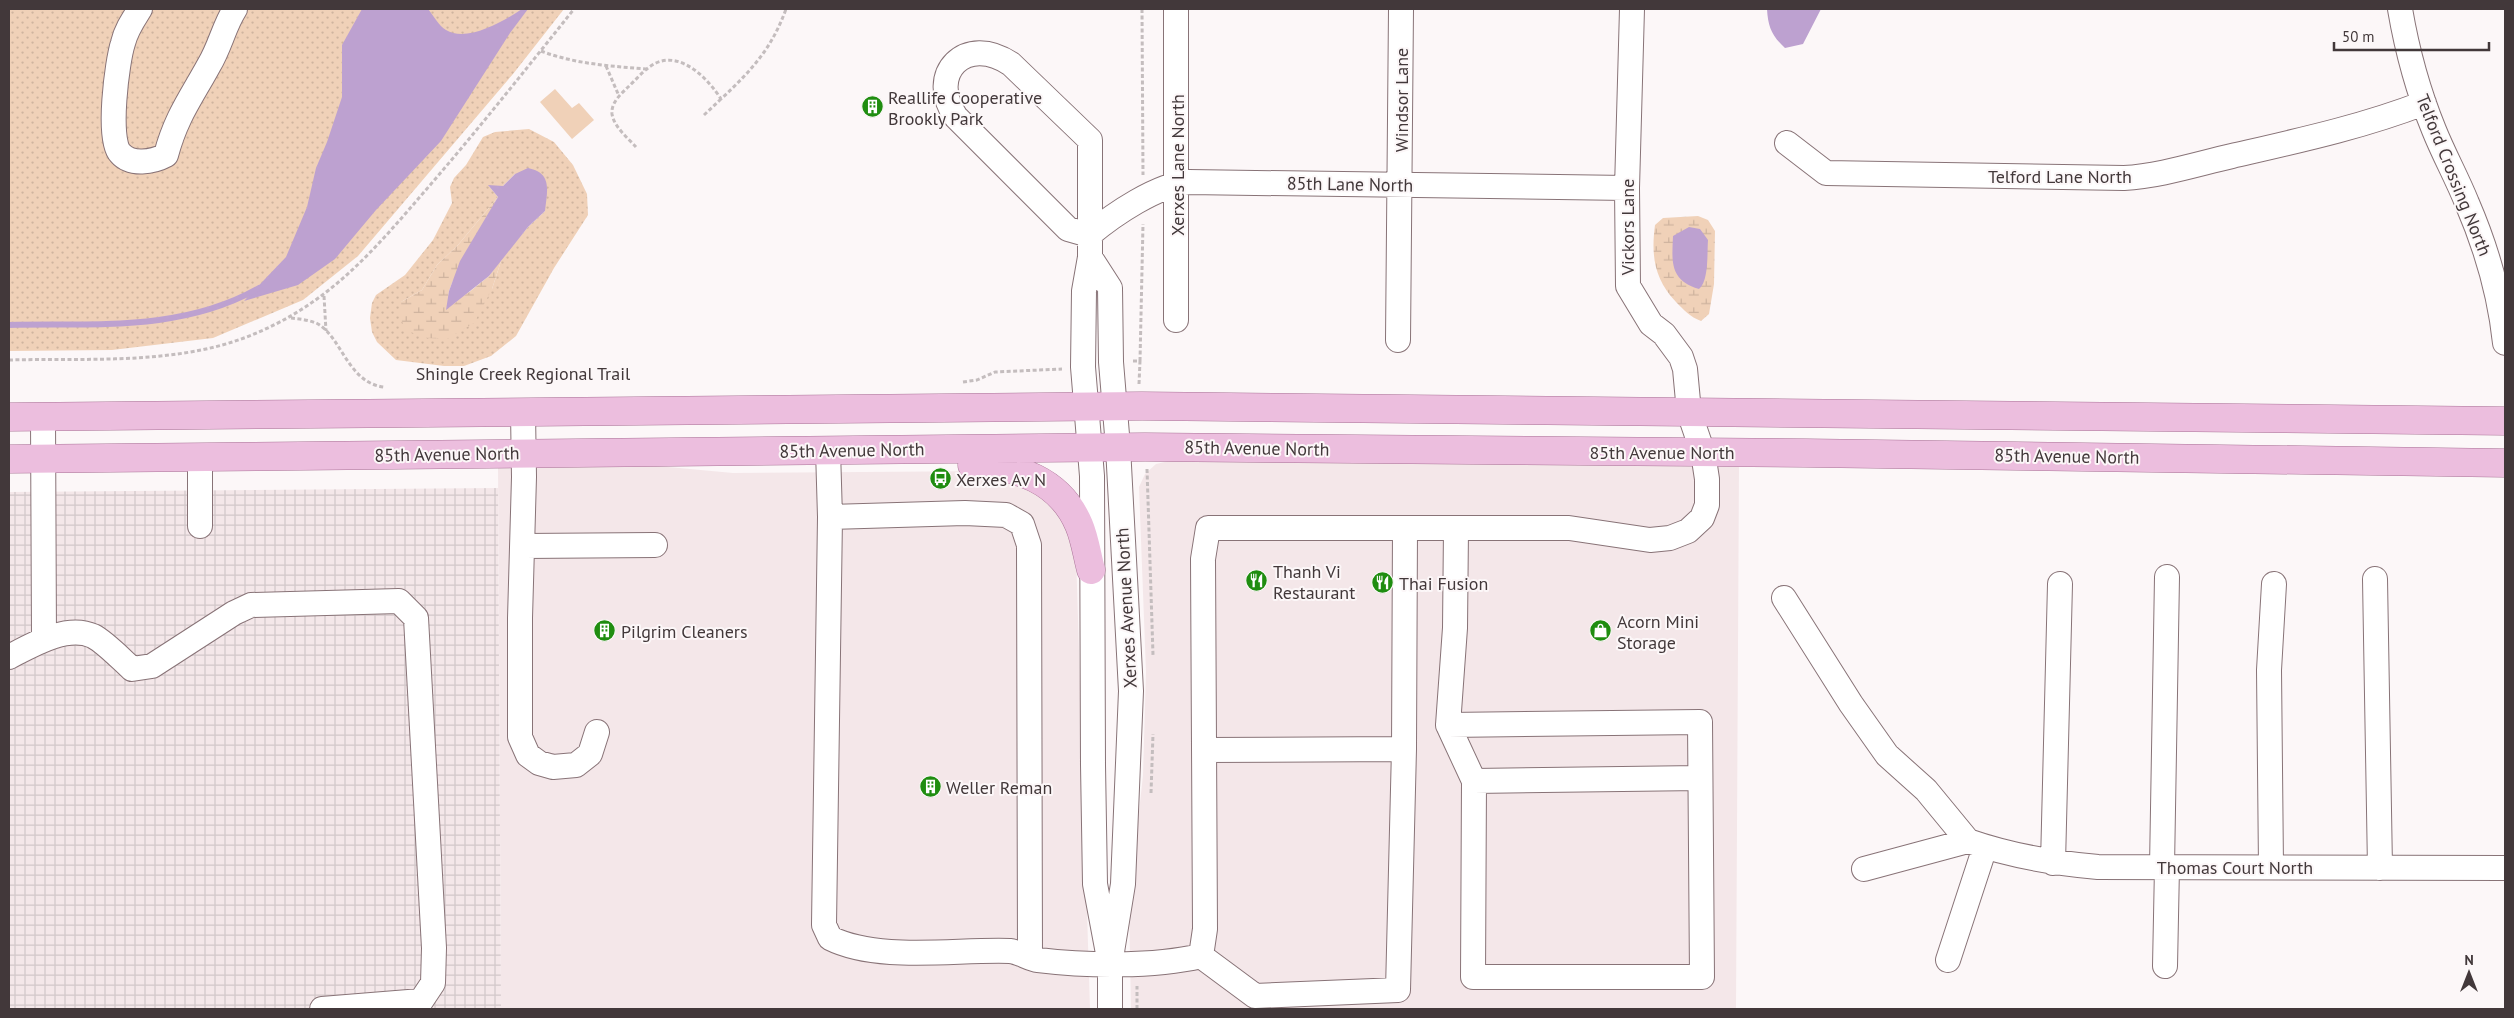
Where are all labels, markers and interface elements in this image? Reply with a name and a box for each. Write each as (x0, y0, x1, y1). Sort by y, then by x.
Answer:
scale bar (2334, 20, 2489, 52)
text: 50 m (2342, 27, 2375, 46)
street label: Windsor Lane (1390, 48, 1413, 152)
place label: Reallife Cooperative Brookly Park (888, 86, 1042, 130)
street label: Telford Crossing North (2411, 91, 2497, 259)
street label: Xerxes Lane North (1166, 94, 1189, 236)
building icon: Reallife Cooperative Brookly Park (860, 95, 884, 119)
street label: Telford Lane North (1988, 165, 2132, 188)
street label: 85th Lane North (1287, 171, 1413, 197)
street label: Vickors Lane (1616, 179, 1639, 276)
street label: Shingle Creek Regional Trail (416, 362, 631, 385)
street label: 85th Avenue North (1184, 435, 1330, 461)
street label: 85th Avenue North (779, 437, 925, 463)
street label: 85th Avenue North (374, 441, 520, 467)
street label: 85th Avenue North (1589, 441, 1735, 464)
street label: 85th Avenue North (1994, 443, 2140, 469)
bus stop icon: Xerxes Av N (928, 467, 952, 491)
place label: Xerxes Av N (956, 468, 1046, 491)
street label: Xerxes Avenue North (1110, 527, 1142, 689)
place label: Thanh Vi Restaurant (1273, 560, 1355, 604)
restaurant icon: Thanh Vi Restaurant (1245, 569, 1269, 593)
restaurant icon: Thai Fusion (1371, 571, 1395, 595)
place label: Thai Fusion (1399, 572, 1488, 595)
place label: Acorn Mini Storage (1617, 610, 1699, 654)
building icon: Pilgrim Cleaners (593, 619, 617, 643)
shop icon: Acorn Mini Storage (1589, 619, 1613, 643)
place label: Pilgrim Cleaners (621, 620, 747, 643)
building icon: Weller Reman (918, 775, 942, 799)
place label: Weller Reman (946, 776, 1052, 799)
street label: Thomas Court North (2157, 856, 2313, 879)
north arrow (2444, 948, 2494, 998)
text: N (2464, 951, 2474, 969)

